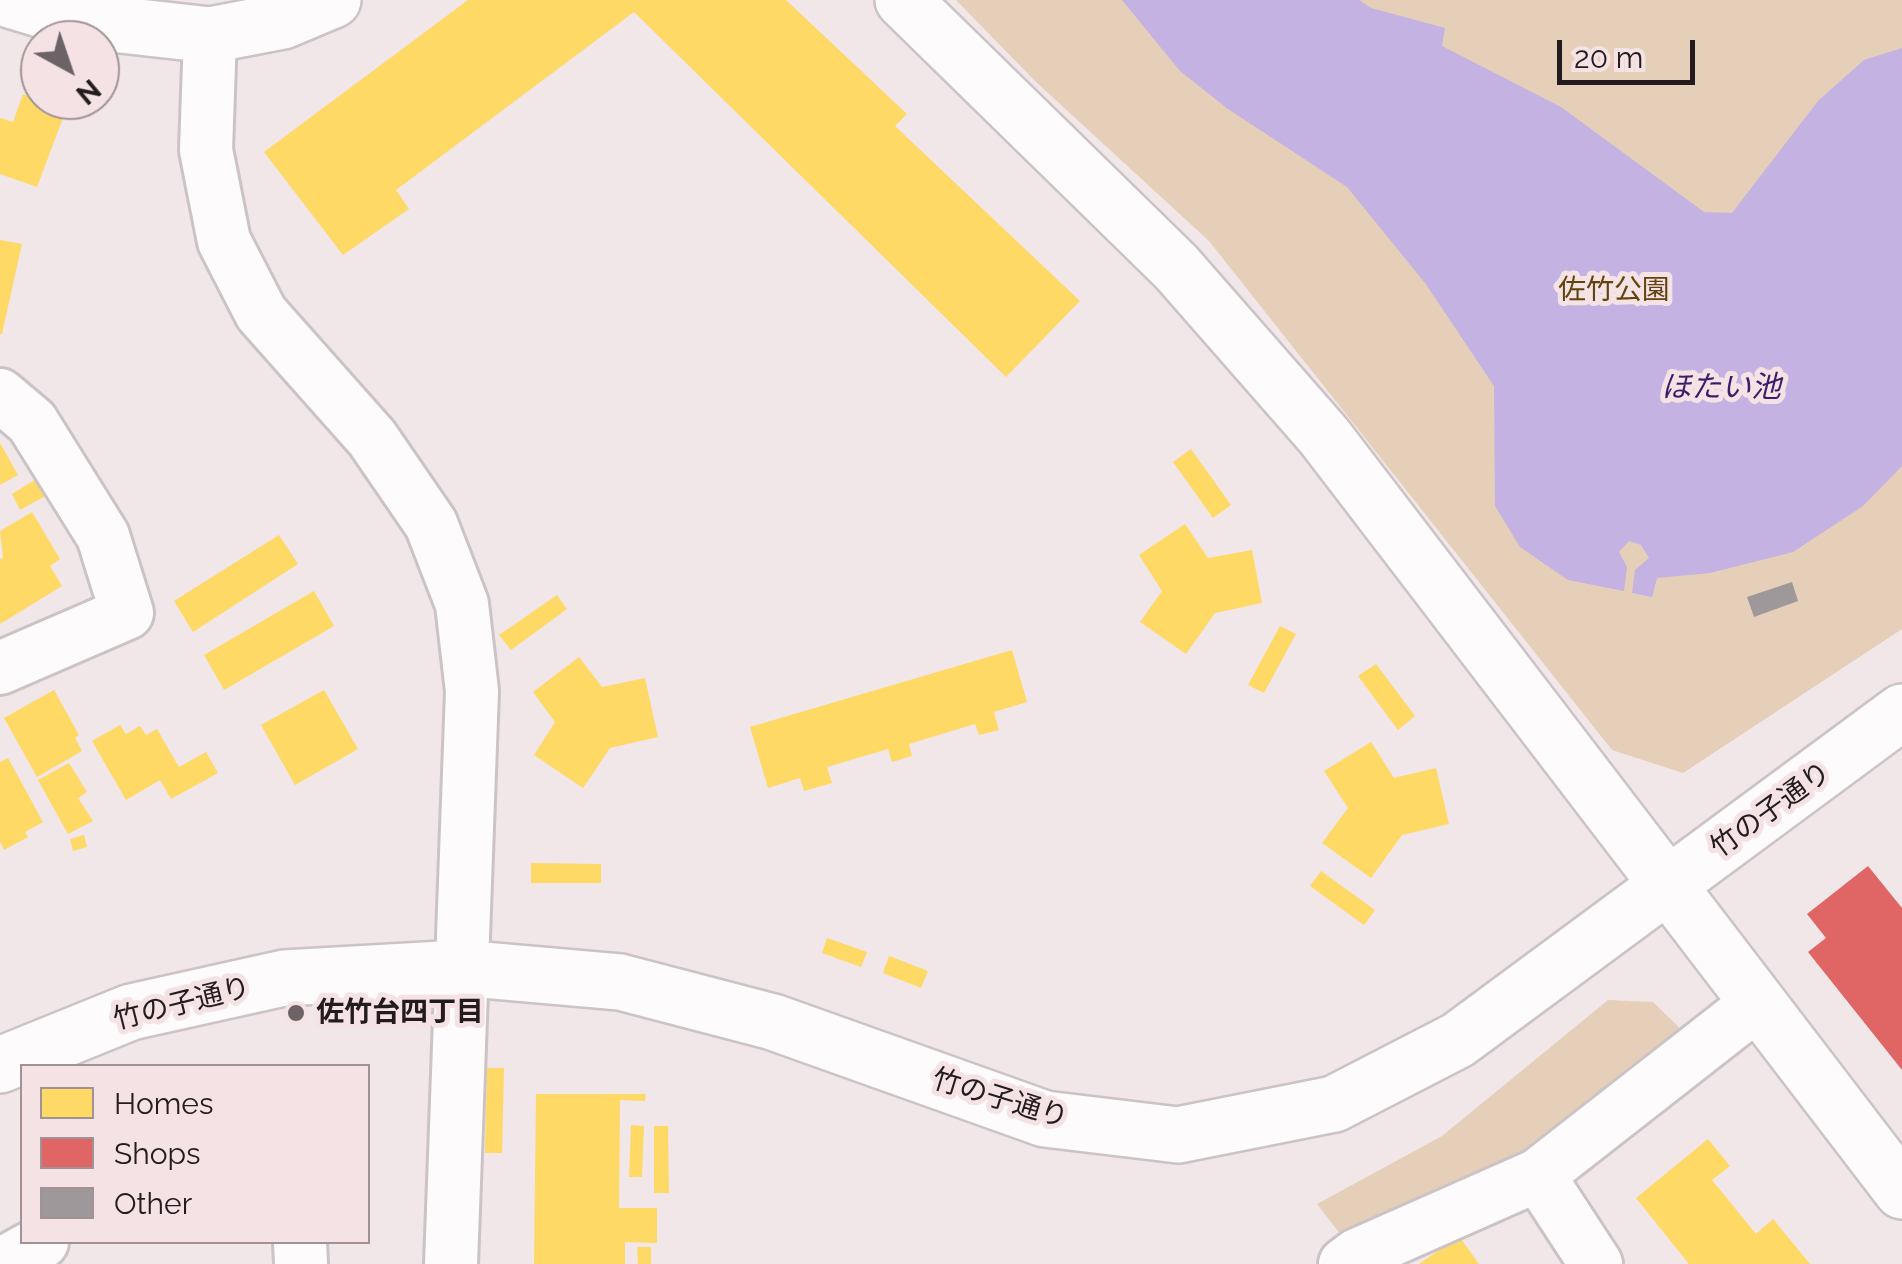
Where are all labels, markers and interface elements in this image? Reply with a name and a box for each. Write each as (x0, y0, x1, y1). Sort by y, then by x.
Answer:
north arrow (20, 20, 120, 120)
scale bar (1562, 20, 1700, 82)
text: 20 m (1574, 40, 1643, 75)
text: N (70, 72, 107, 111)
park label: 佐竹公園 (1558, 274, 1670, 308)
water label: ほたい池 (1661, 370, 1781, 406)
street label: 竹の子通り (1704, 755, 1838, 865)
street label: 竹の子通り (110, 971, 254, 1037)
place label: 佐竹台四丁目 (316, 996, 484, 1030)
marker: 佐竹台四丁目 (285, 1002, 307, 1024)
street label: 竹の子通り (928, 1062, 1072, 1136)
legend (20, 1064, 370, 1244)
text: Homes (114, 1086, 213, 1121)
text: Shops (114, 1136, 201, 1171)
text: Other (114, 1186, 192, 1221)

